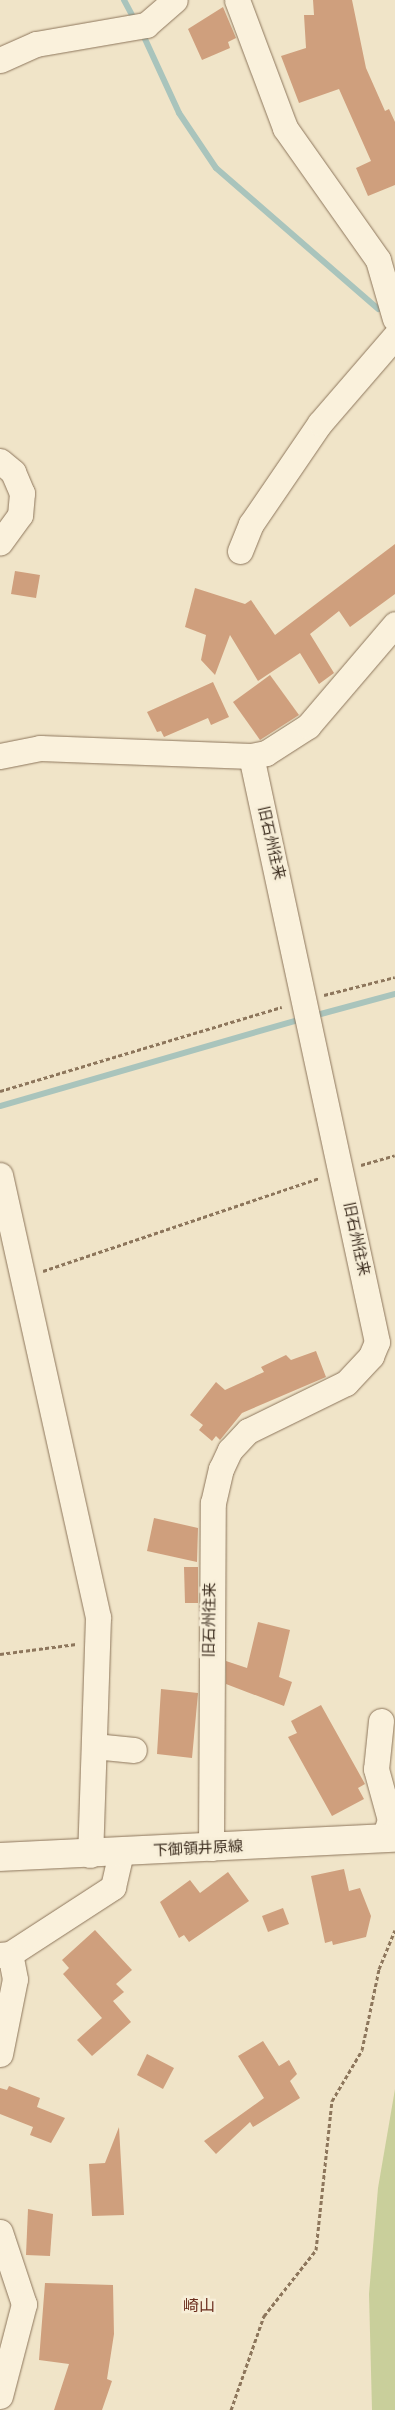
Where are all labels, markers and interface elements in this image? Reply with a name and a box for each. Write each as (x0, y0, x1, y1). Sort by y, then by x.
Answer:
street label: 旧石州往来 (254, 804, 288, 882)
street label: 旧石州往来 (339, 1200, 373, 1278)
street label: 旧石州往来 (200, 1582, 220, 1658)
street label: 下御領井原線 (153, 1838, 243, 1860)
district label: 崎山 (183, 2296, 215, 2316)

